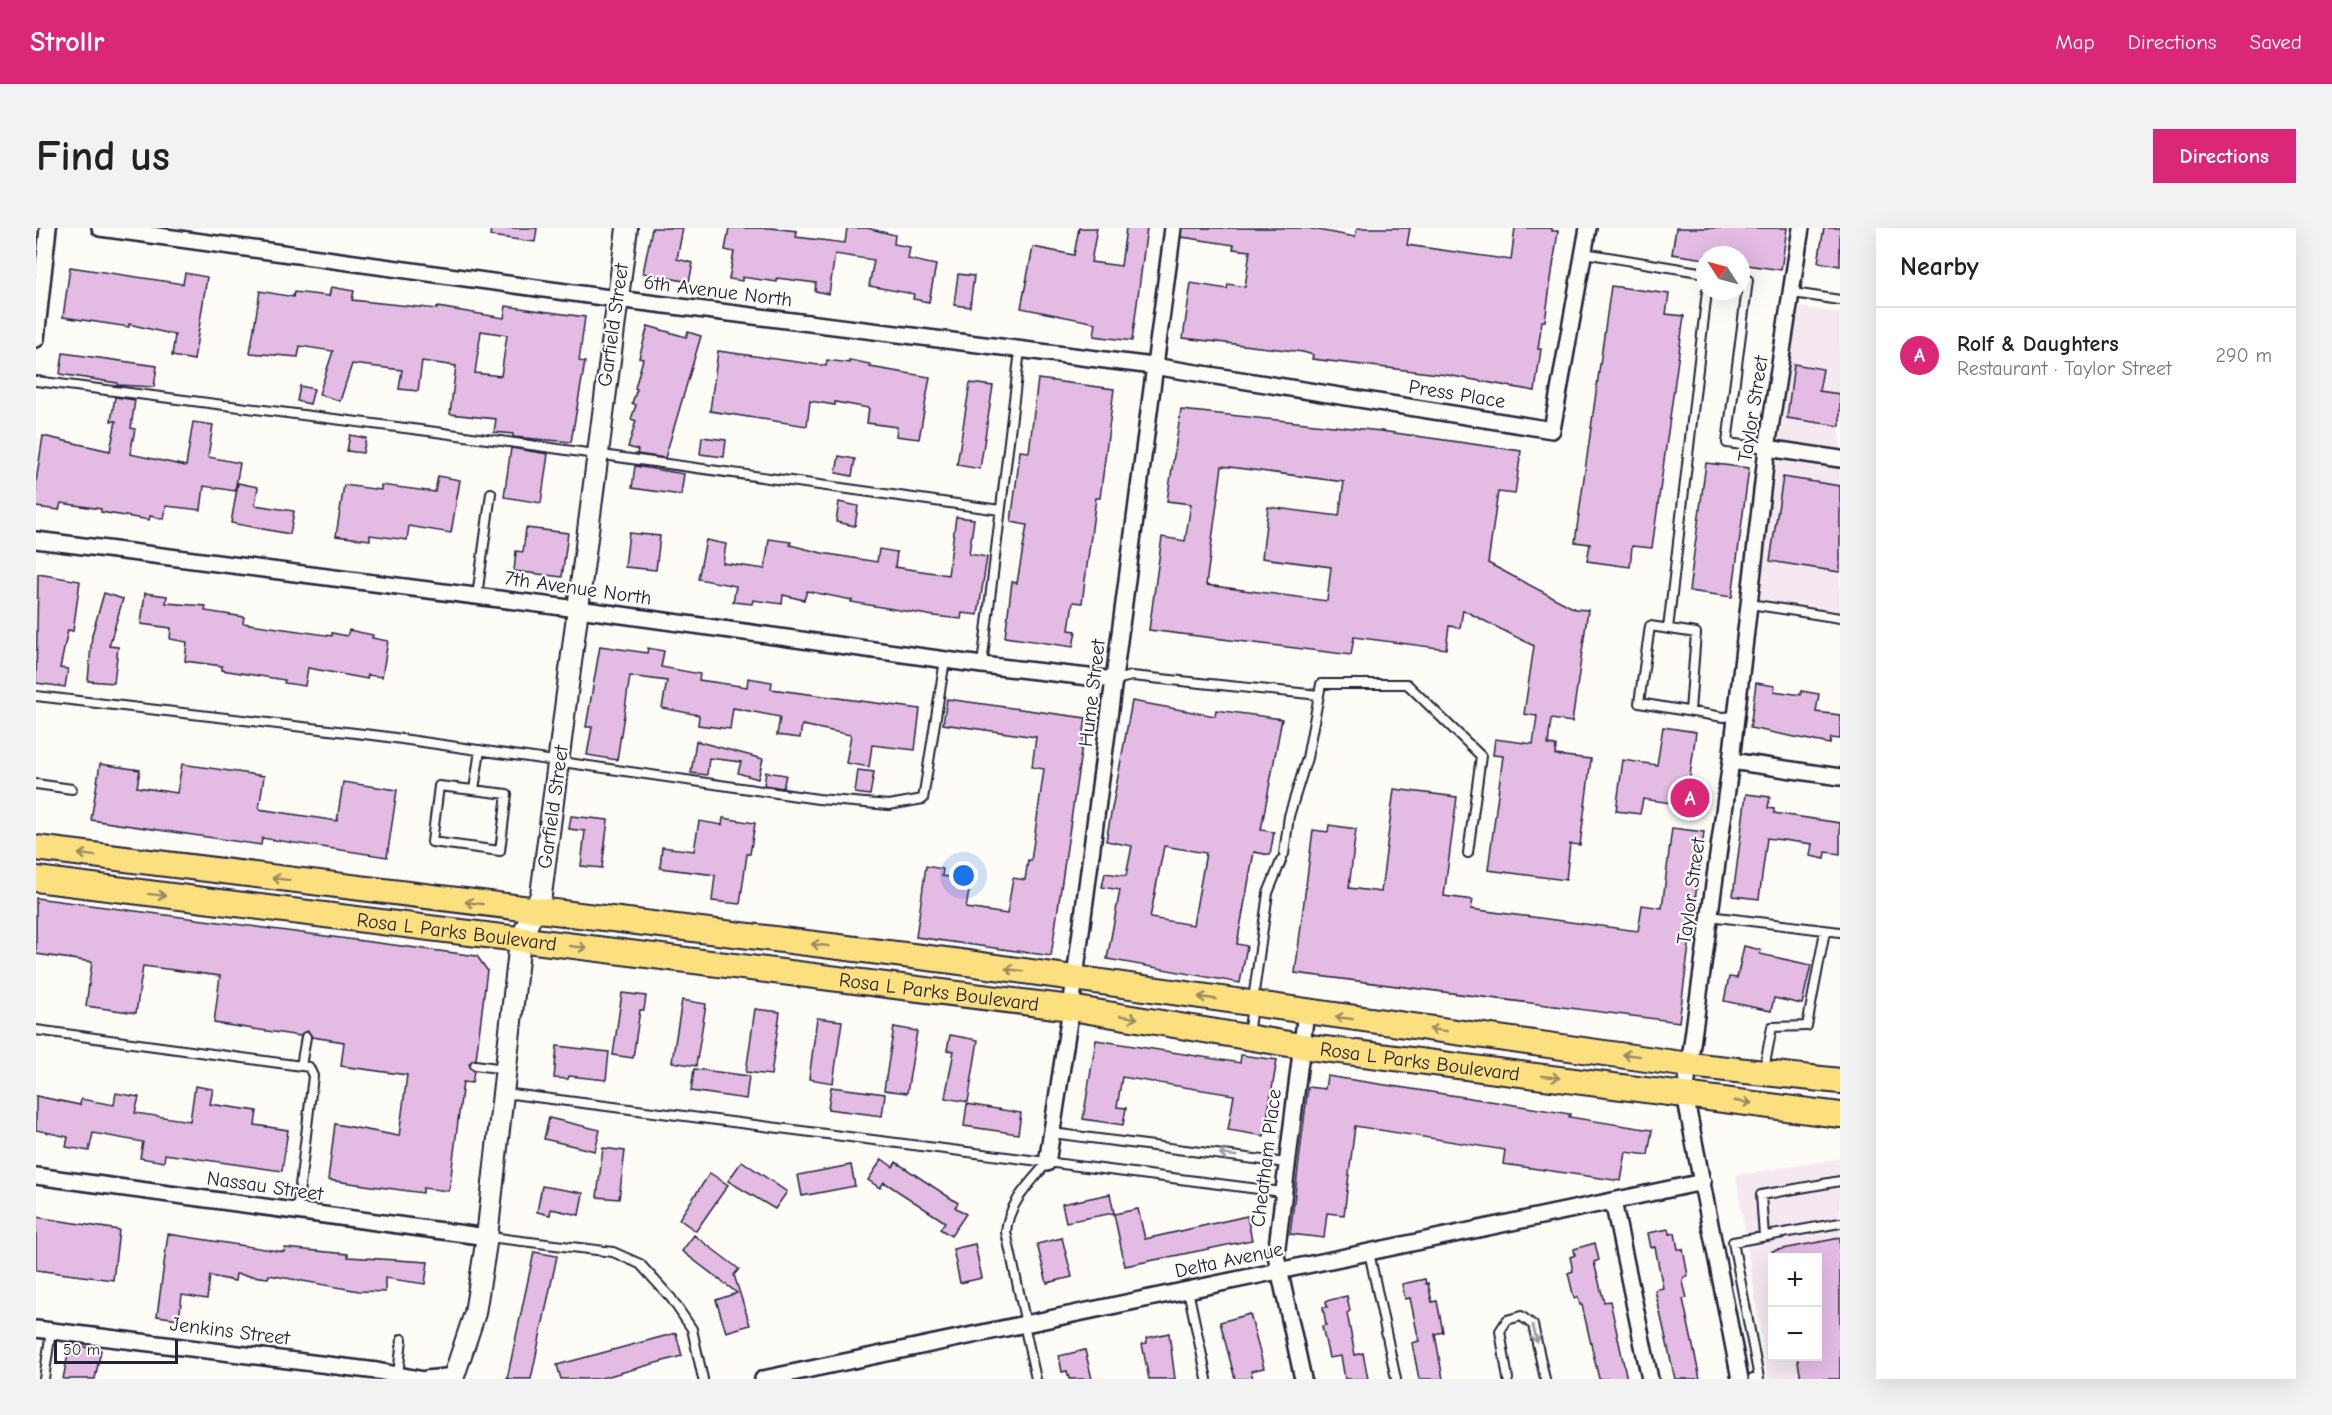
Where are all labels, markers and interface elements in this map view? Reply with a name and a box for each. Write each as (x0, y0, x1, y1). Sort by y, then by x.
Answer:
text: Strollr (30, 26, 104, 58)
text: Map (2055, 30, 2095, 54)
text: Directions (2128, 30, 2217, 54)
text: Saved (2250, 30, 2302, 54)
button: Directions (2153, 129, 2296, 183)
text: Find us (36, 132, 170, 181)
north arrow (1696, 246, 1750, 300)
text: Nearby (1900, 252, 1979, 282)
street label: Garfield Street (593, 261, 633, 388)
street label: 6th Avenue North (642, 270, 794, 312)
text: Rolf & Daughters (1957, 331, 2119, 357)
text: A (1914, 344, 1925, 367)
text: 290 m (2216, 344, 2272, 367)
street label: Taylor Street (1733, 353, 1773, 464)
text: Restaurant · Taylor Street (1957, 357, 2172, 380)
street label: Press Place (1407, 375, 1507, 413)
street label: 7th Avenue North (503, 566, 653, 610)
street label: Hume Street (1074, 637, 1110, 748)
street label: Garfield Street (533, 743, 573, 870)
pin: A (1670, 776, 1710, 820)
street label: Taylor Street (1672, 835, 1710, 946)
one-way arrow (78, 849, 98, 860)
your location (949, 861, 978, 890)
one-way arrow (271, 873, 291, 884)
one-way arrow (146, 889, 166, 900)
one-way arrow (465, 897, 485, 908)
street label: Rosa L Parks Boulevard (355, 908, 558, 955)
one-way arrow (811, 940, 831, 951)
one-way arrow (568, 942, 588, 953)
one-way arrow (1004, 965, 1024, 976)
street label: Rosa L Parks Boulevard (838, 968, 1040, 1015)
one-way arrow (1197, 993, 1217, 1004)
one-way arrow (1119, 1012, 1138, 1023)
one-way arrow (1335, 1013, 1355, 1024)
one-way arrow (1429, 1025, 1448, 1036)
street label: Rosa L Parks Boulevard (1319, 1037, 1521, 1085)
one-way arrow (1622, 1050, 1642, 1061)
one-way arrow (1540, 1072, 1560, 1083)
street label: Cheatham Place (1246, 1088, 1286, 1228)
one-way arrow (1732, 1097, 1752, 1108)
one-way arrow (1218, 1149, 1238, 1160)
street label: Nassau Street (205, 1166, 326, 1206)
street label: Delta Avenue (1173, 1237, 1285, 1283)
map controls (1768, 1253, 1822, 1361)
button: + (1768, 1253, 1822, 1307)
button: − (1768, 1307, 1822, 1361)
street label: Jenkins Street (169, 1312, 293, 1350)
one-way arrow (1530, 1324, 1541, 1343)
scale bar (54, 1337, 178, 1364)
text: 50 m (63, 1341, 100, 1359)

